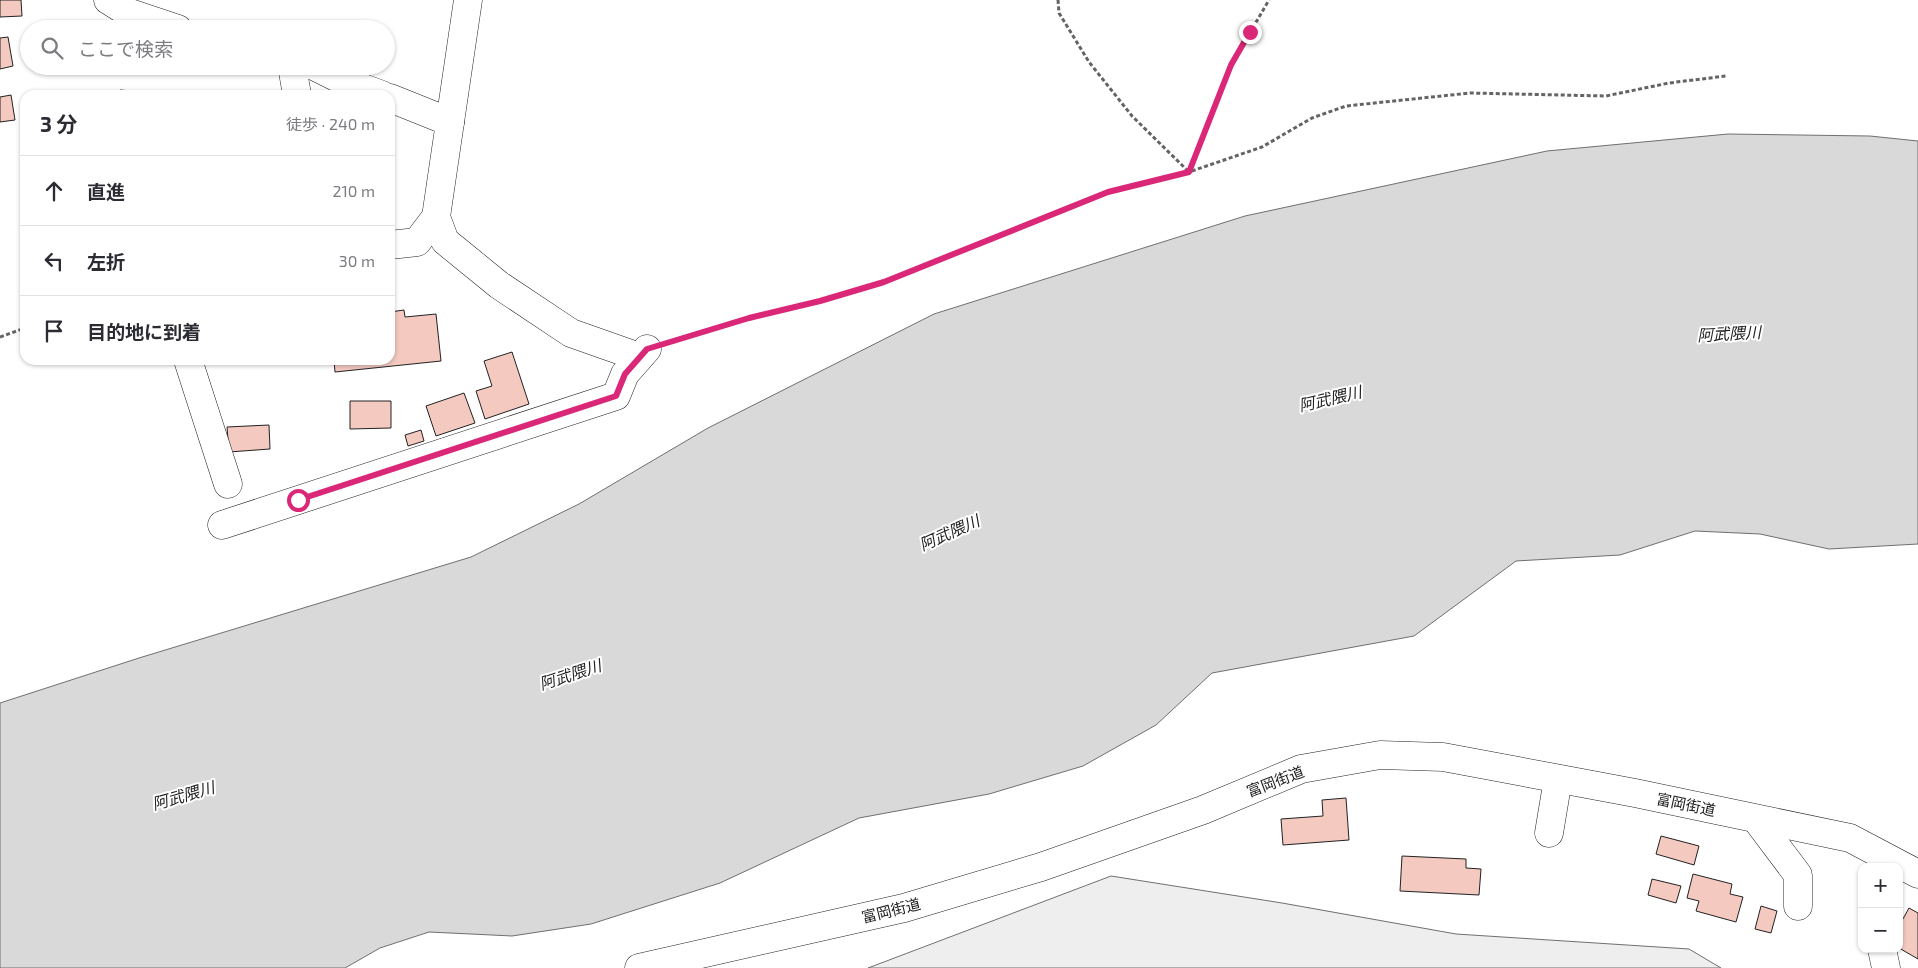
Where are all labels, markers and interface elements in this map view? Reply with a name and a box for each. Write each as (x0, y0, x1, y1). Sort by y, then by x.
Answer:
search box (20, 20, 395, 75)
route end (1239, 21, 1262, 44)
icon: search (38, 34, 66, 62)
text: ここで検索 (78, 37, 173, 60)
text: 3 分 (40, 111, 77, 136)
text: 徒歩 · 240 m (286, 114, 375, 133)
icon: ahead (40, 177, 68, 205)
text: 直進 (87, 180, 125, 203)
text: 210 m (332, 181, 375, 200)
icon: left (40, 247, 68, 275)
text: 左折 (87, 250, 125, 273)
text: 30 m (339, 251, 375, 270)
icon: arrive (40, 317, 68, 345)
text: 目的地に到着 (87, 320, 201, 343)
water label: 阿武隈川 (1697, 322, 1763, 344)
water label: 阿武隈川 (1297, 381, 1365, 414)
route start (287, 489, 310, 512)
water label: 阿武隈川 (916, 509, 984, 554)
water label: 阿武隈川 (537, 654, 605, 693)
street label: 富岡街道 (1244, 762, 1306, 800)
water label: 阿武隈川 (150, 776, 218, 813)
street label: 富岡街道 (1655, 789, 1717, 819)
map controls (1858, 863, 1903, 953)
button: + (1858, 863, 1903, 908)
street label: 富岡街道 (860, 894, 922, 926)
button: − (1858, 908, 1903, 953)

